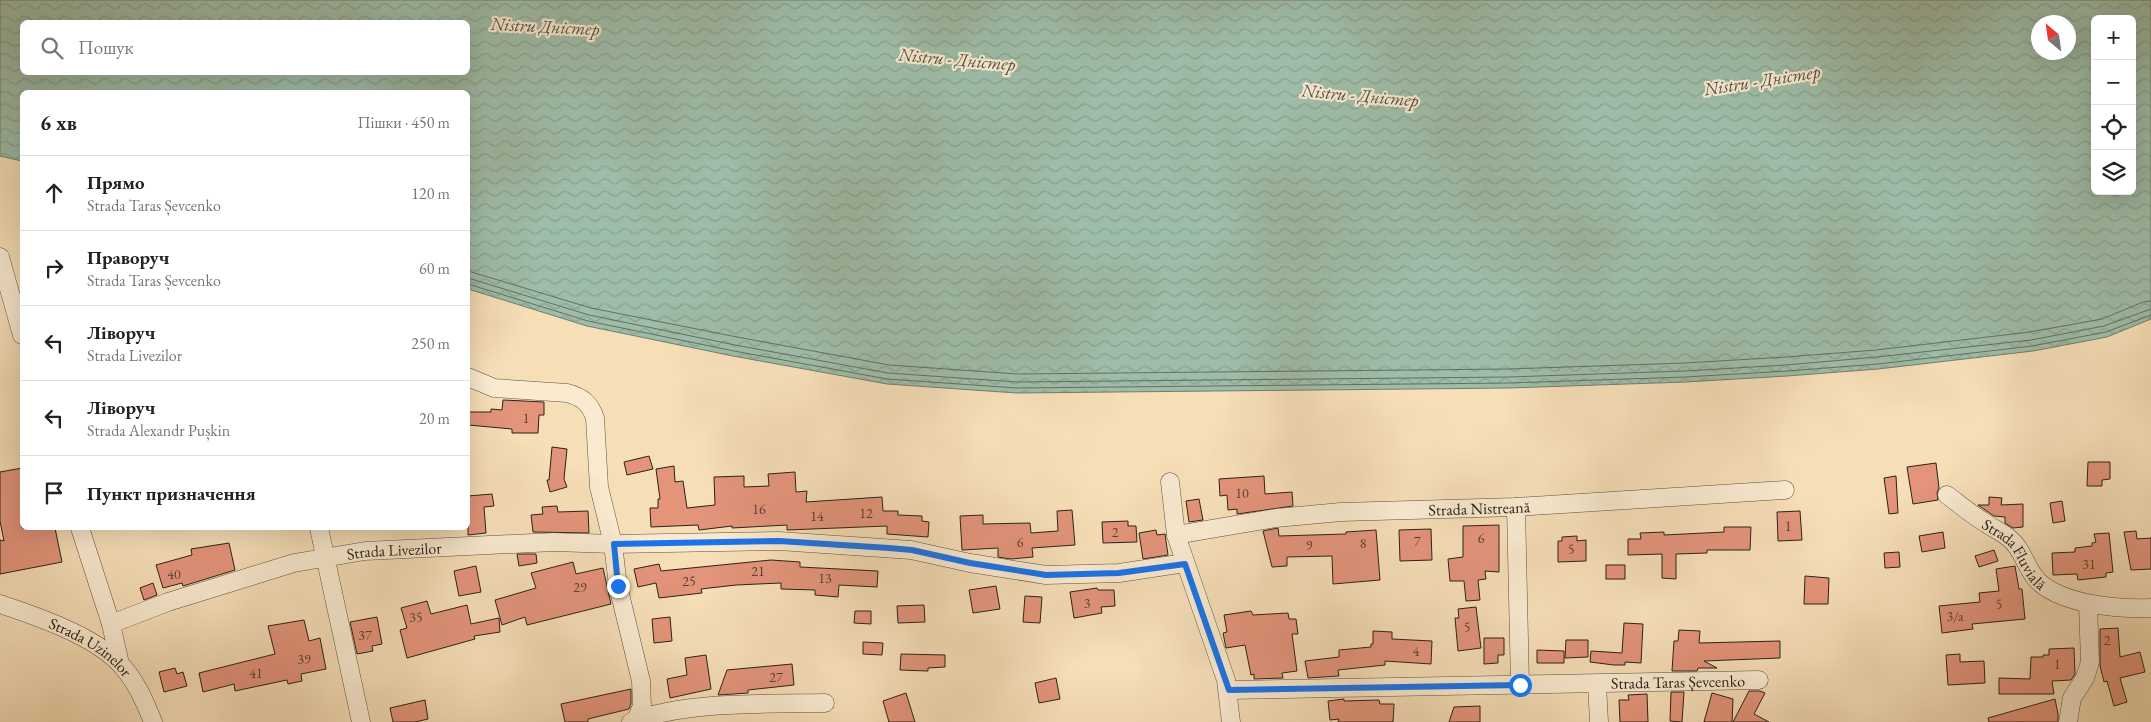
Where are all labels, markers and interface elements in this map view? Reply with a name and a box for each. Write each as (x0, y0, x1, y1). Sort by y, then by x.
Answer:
water label: Nistru Дністер (489, 12, 600, 41)
north arrow (2031, 15, 2076, 60)
map controls (2091, 15, 2136, 195)
button: + (2091, 15, 2136, 60)
search box (20, 20, 470, 75)
icon: search (38, 34, 66, 62)
text: Пошук (78, 35, 134, 60)
water label: Nistru - Дністер (896, 42, 1017, 77)
water label: Nistru - Дністер (1701, 59, 1822, 102)
button: − (2091, 60, 2136, 105)
water label: Nistru - Дністер (1299, 78, 1420, 113)
button: locate (2091, 105, 2136, 150)
text: 6 хв (40, 109, 77, 136)
text: Пішки · 450 m (357, 112, 450, 133)
button: layers (2091, 150, 2136, 195)
text: Прямо (87, 170, 145, 195)
icon: ahead (40, 179, 68, 207)
text: 120 m (411, 183, 450, 204)
text: Strada Taras Șevcenko (87, 195, 221, 216)
text: Праворуч (87, 245, 169, 270)
icon: right (40, 254, 68, 282)
text: 60 m (419, 258, 450, 279)
text: Strada Taras Șevcenko (87, 270, 221, 291)
text: Ліворуч (87, 320, 155, 345)
icon: left (40, 329, 68, 357)
text: 250 m (411, 333, 450, 354)
text: Strada Livezilor (87, 345, 182, 366)
text: Ліворуч (87, 395, 155, 420)
icon: left (40, 404, 68, 432)
text: 20 m (419, 408, 450, 429)
house number: 1 (523, 409, 529, 427)
text: Strada Alexandr Pușkin (87, 420, 230, 441)
icon: arrive (40, 479, 68, 507)
text: Пункт призначення (87, 481, 256, 506)
house number: 10 (1235, 484, 1249, 502)
street label: Strada Nistreană (1428, 496, 1531, 520)
house number: 16 (752, 500, 766, 518)
house number: 12 (859, 504, 873, 522)
house number: 14 (810, 507, 824, 525)
street label: Strada Fluvială (1978, 513, 2051, 595)
house number: 1 (1785, 517, 1791, 535)
house number: 2 (1112, 523, 1119, 541)
house number: 6 (1478, 529, 1485, 547)
house number: 7 (1414, 532, 1421, 550)
house number: 6 (1017, 533, 1024, 551)
house number: 8 (1360, 534, 1367, 552)
house number: 9 (1306, 536, 1313, 554)
street label: Strada Livezilor (345, 537, 443, 564)
house number: 5 (1568, 540, 1574, 558)
house number: 31 (2082, 555, 2096, 573)
house number: 21 (751, 562, 765, 580)
house number: 40 (167, 565, 181, 583)
house number: 13 (818, 569, 832, 587)
house number: 25 (682, 572, 696, 590)
route end (607, 575, 630, 598)
house number: 29 (573, 578, 587, 596)
house number: 3 (1084, 594, 1091, 612)
house number: 5 (1996, 595, 2002, 613)
house number: 3/a (1946, 607, 1964, 625)
house number: 35 (409, 608, 423, 626)
street label: Strada Uzinelor (46, 612, 137, 681)
house number: 5 (1464, 618, 1470, 636)
house number: 37 (358, 626, 372, 644)
house number: 2 (2104, 631, 2111, 649)
house number: 4 (1413, 642, 1420, 660)
house number: 39 (297, 650, 311, 668)
house number: 1 (2054, 655, 2060, 673)
house number: 41 (249, 664, 263, 682)
house number: 27 (769, 668, 783, 686)
street label: Strada Taras Șevcenko (1611, 670, 1745, 693)
route start (1509, 674, 1532, 697)

